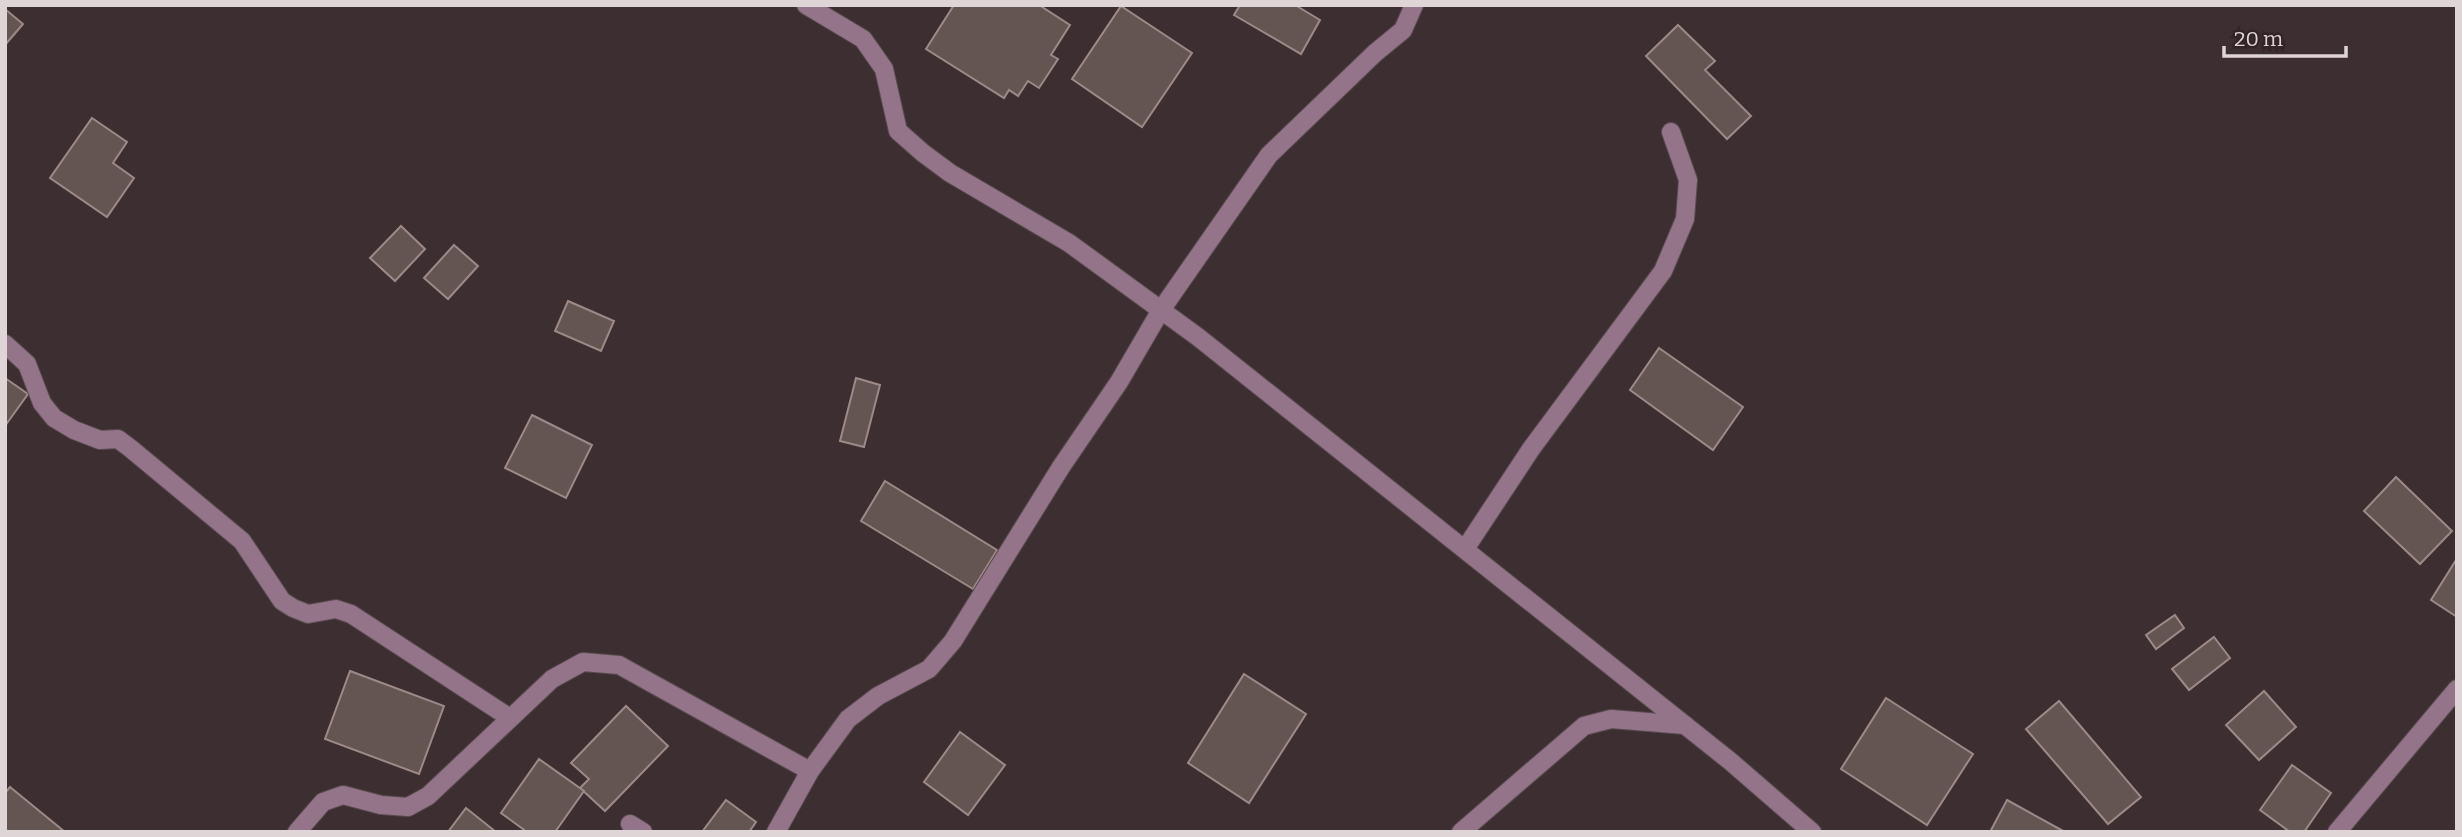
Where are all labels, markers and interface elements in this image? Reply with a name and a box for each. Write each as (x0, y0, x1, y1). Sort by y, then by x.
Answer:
scale bar (2224, 14, 2346, 58)
text: 20 m (2234, 26, 2283, 52)

